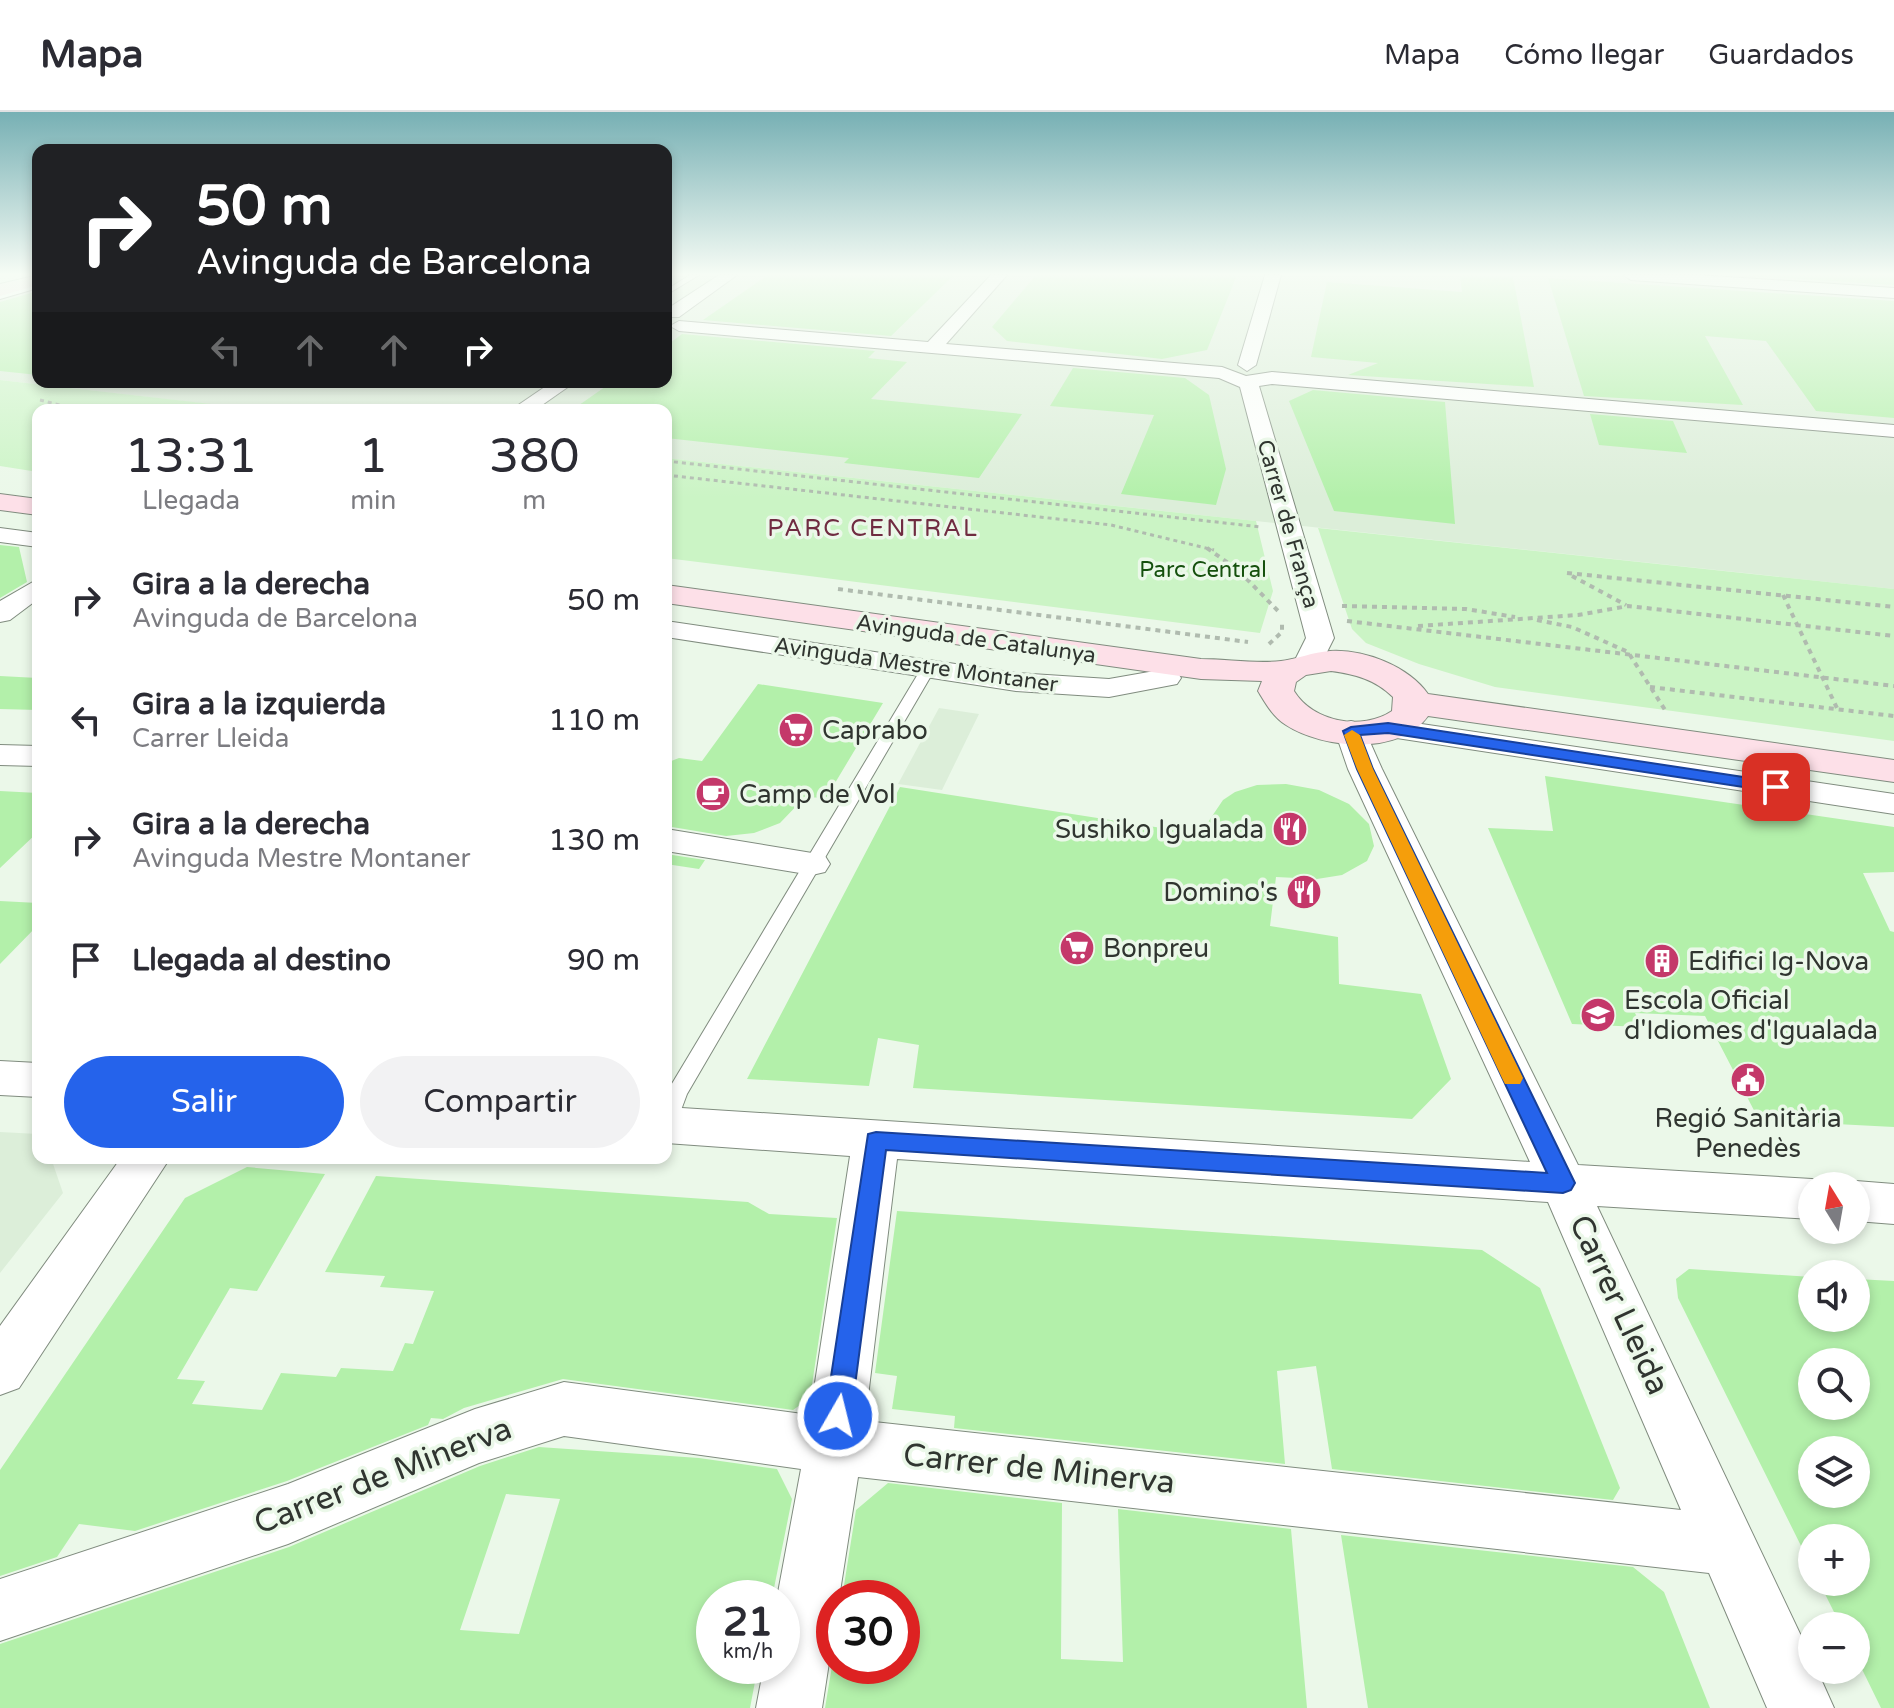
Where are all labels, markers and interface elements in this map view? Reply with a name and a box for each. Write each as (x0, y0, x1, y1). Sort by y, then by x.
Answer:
text: Mapa (40, 32, 143, 78)
text: Mapa (1384, 38, 1460, 72)
text: Cómo llegar (1504, 38, 1664, 72)
text: Guardados (1708, 38, 1854, 72)
text: 50 m (196, 173, 332, 240)
icon: right (64, 176, 168, 280)
text: Avinguda de Barcelona (196, 241, 592, 284)
icon: left (204, 328, 248, 372)
icon: ahead (288, 328, 332, 372)
icon: ahead (372, 328, 416, 372)
icon: right (456, 328, 500, 372)
text: 13:31 (125, 428, 258, 486)
text: 1 (358, 428, 388, 486)
text: 380 (489, 428, 579, 486)
street label: Carrer de França (1252, 437, 1324, 611)
text: Llegada (142, 485, 240, 516)
text: min (350, 485, 396, 516)
text: m (522, 485, 546, 516)
district label: PARC CENTRAL (767, 514, 979, 543)
park label: Parc Central (1139, 557, 1267, 583)
text: Gira a la derecha (132, 566, 370, 603)
icon: right (64, 578, 108, 622)
text: 50 m (567, 582, 640, 619)
text: Avinguda de Barcelona (132, 603, 418, 634)
street label: Avinguda de Catalunya (854, 609, 1098, 669)
street label: Avinguda Mestre Montaner (772, 632, 1060, 698)
text: Gira a la izquierda (132, 686, 386, 723)
icon: left (64, 698, 108, 742)
text: 110 m (548, 702, 640, 739)
supermarket icon: Caprabo (777, 711, 815, 749)
place label: Caprabo (822, 715, 928, 746)
text: Carrer Lleida (132, 723, 289, 754)
pin (1742, 753, 1810, 821)
icon: arrive (1754, 765, 1798, 809)
cafe icon: Camp de Vol (694, 775, 732, 813)
place label: Camp de Vol (739, 779, 896, 810)
text: Gira a la derecha (132, 806, 370, 843)
restaurant icon: Sushiko Igualada (1271, 810, 1309, 848)
place label: Sushiko Igualada (1055, 814, 1264, 845)
icon: right (64, 818, 108, 862)
text: 130 m (548, 822, 640, 859)
text: Avinguda Mestre Montaner (132, 843, 471, 874)
restaurant icon: Domino's (1285, 873, 1323, 911)
place label: Domino's (1163, 877, 1278, 908)
supermarket icon: Bonpreu (1058, 929, 1096, 967)
place label: Bonpreu (1103, 933, 1209, 964)
icon: arrive (64, 938, 108, 982)
text: Llegada al destino (132, 942, 391, 979)
text: 90 m (567, 942, 640, 979)
building icon: Edifici Ig-Nova (1643, 942, 1681, 980)
place label: Edifici Ig-Nova (1688, 946, 1869, 977)
place label: Escola Oficial d'Idiomes d'Igualada (1624, 985, 1878, 1046)
school or university icon: Escola Oficial d'Idiomes d'Igualada (1579, 996, 1617, 1034)
button: Salir (64, 1056, 344, 1148)
button: Compartir (360, 1056, 640, 1148)
public building icon: Regió Sanitària Penedès (1729, 1061, 1767, 1099)
place label: Regió Sanitària Penedès (1654, 1103, 1842, 1164)
north arrow (1798, 1172, 1870, 1244)
map controls (1798, 1172, 1870, 1684)
street label: Carrer Lleida (1561, 1209, 1677, 1401)
button: sound (1798, 1260, 1870, 1332)
button: search (1798, 1348, 1870, 1420)
position arrow (796, 1374, 880, 1458)
street label: Carrer de Minerva (249, 1409, 517, 1543)
street label: Carrer de Minerva (901, 1436, 1177, 1502)
button: layers (1798, 1436, 1870, 1508)
button: + (1798, 1524, 1870, 1596)
speed limit sign: 30 (816, 1580, 920, 1684)
text: 21 (723, 1598, 773, 1646)
button: − (1798, 1612, 1870, 1684)
text: km/h (723, 1640, 773, 1664)

